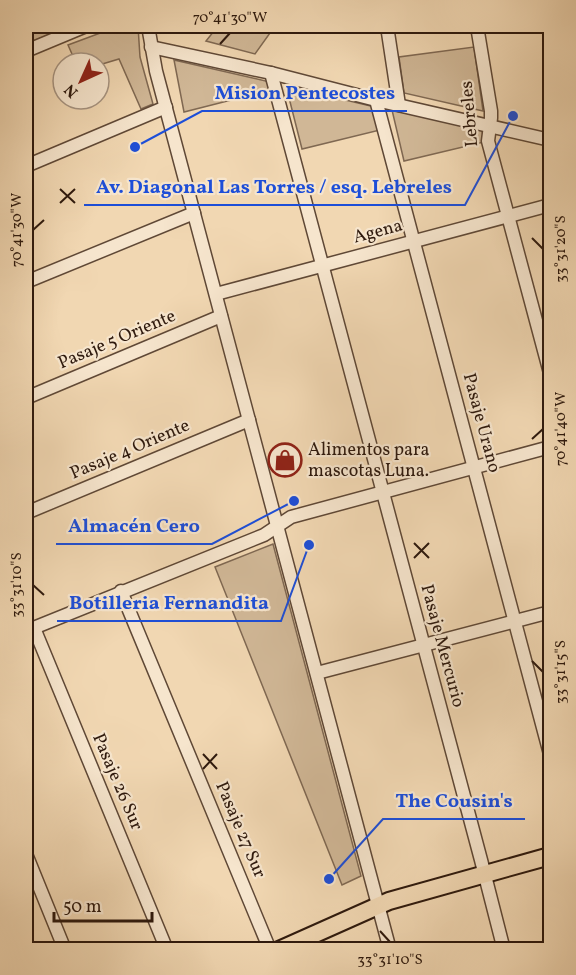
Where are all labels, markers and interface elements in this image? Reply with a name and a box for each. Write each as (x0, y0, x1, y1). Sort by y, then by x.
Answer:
text: 70°41'30"W (193, 8, 267, 29)
north arrow (51, 51, 111, 111)
callout: Mision Pentecostes (202, 73, 407, 111)
text: N (60, 78, 84, 102)
text: Mision Pentecostes (215, 80, 395, 108)
street label: Lebreles (455, 80, 485, 148)
callout: Av. Diagonal Las Torres / esq. Lebreles (84, 167, 465, 205)
text: Av. Diagonal Las Torres / esq. Lebreles (96, 174, 452, 202)
text: 70°41'30"W (7, 193, 28, 267)
street label: Agena (351, 213, 405, 251)
text: 33°31'20"S (551, 215, 572, 283)
street label: Pasaje 5 Oriente (54, 304, 180, 376)
street label: Pasaje Urano (456, 370, 506, 476)
text: 70°41'40"W (551, 392, 572, 466)
street label: Pasaje 4 Oriente (66, 414, 194, 486)
place label: Alimentos para mascotas Luna. (308, 438, 430, 484)
shop icon: Alimentos para mascotas Luna. (267, 442, 303, 478)
callout: Almacén Cero (56, 506, 212, 544)
text: Almacén Cero (68, 513, 200, 541)
text: 33°31'10"S (7, 552, 28, 618)
street label: Pasaje Mercurio (414, 582, 470, 710)
callout: Botilleria Fernandita (57, 583, 281, 621)
text: Botilleria Fernandita (69, 590, 269, 618)
text: 33°31'15"S (551, 640, 572, 704)
street label: Pasaje 26 Sur (85, 730, 149, 835)
street label: Pasaje 27 Sur (208, 778, 272, 882)
callout: The Cousin's (383, 781, 525, 819)
text: The Cousin's (395, 788, 513, 816)
scale bar (54, 885, 152, 923)
text: 50 m (63, 895, 102, 920)
text: 33°31'10"S (357, 950, 423, 971)

